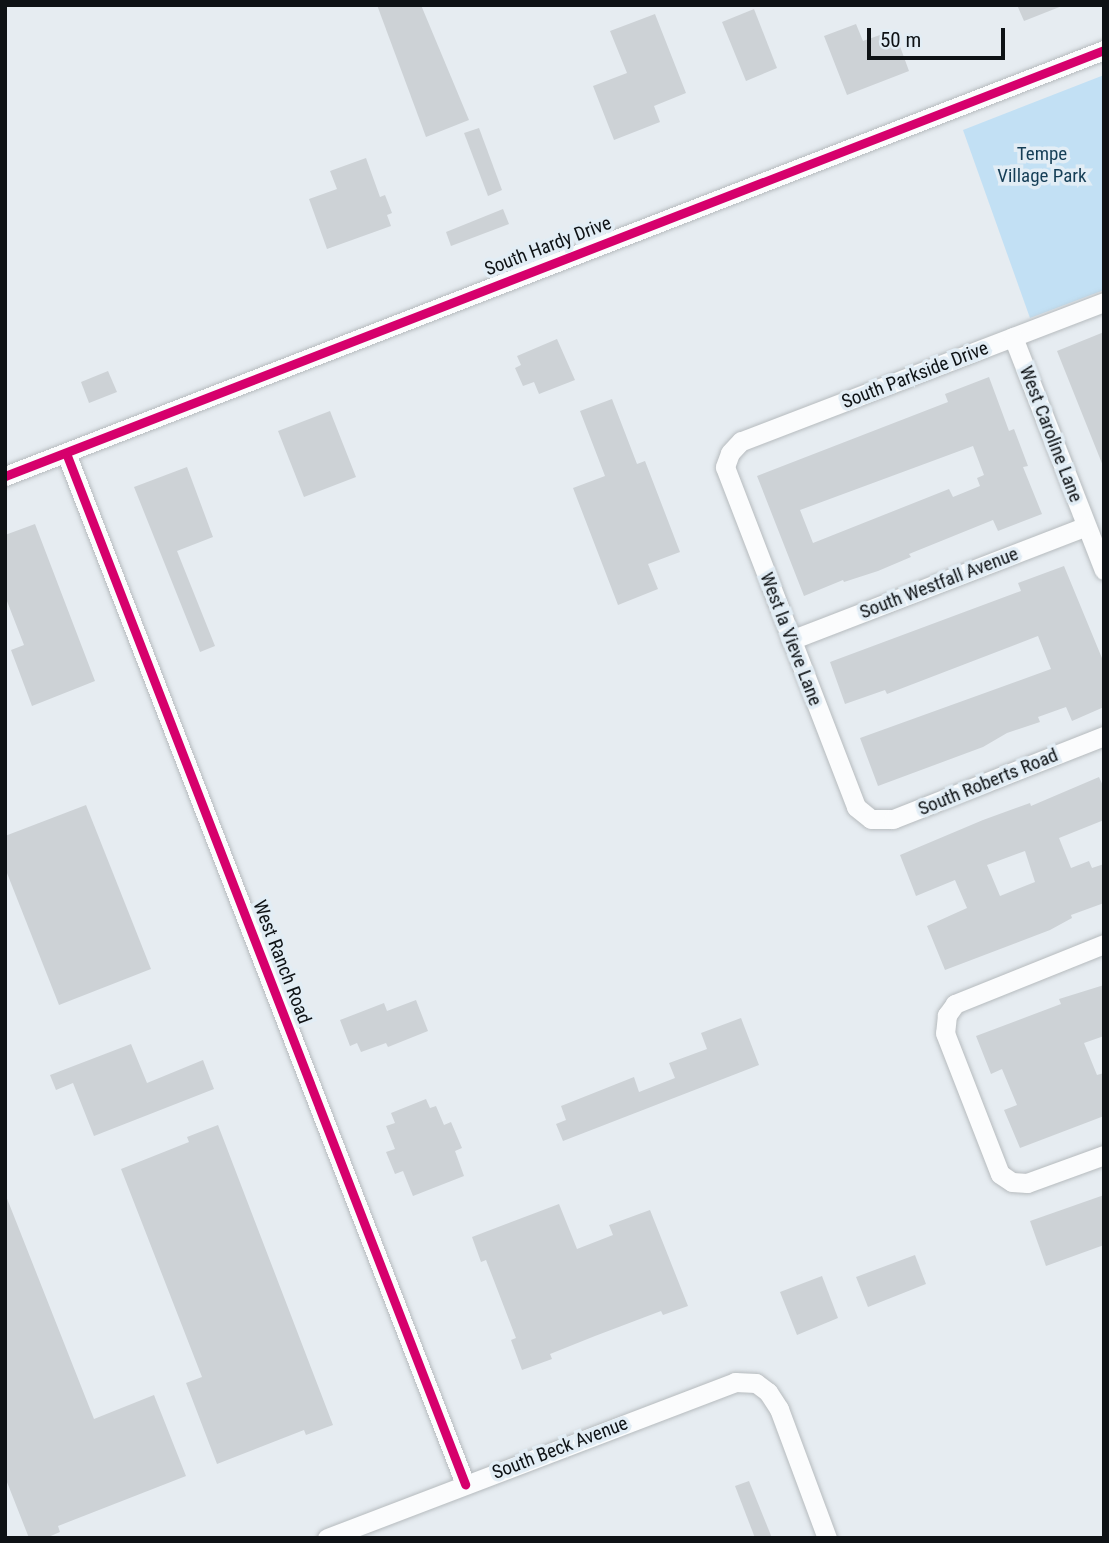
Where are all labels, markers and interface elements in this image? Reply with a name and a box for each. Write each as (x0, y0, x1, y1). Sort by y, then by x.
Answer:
scale bar (871, 14, 1009, 58)
text: 50 m (880, 28, 921, 52)
park label: Tempe Village Park (997, 143, 1087, 187)
street label: South Hardy Drive (481, 211, 615, 281)
street label: South Parkside Drive (838, 337, 992, 413)
street label: West Caroline Lane (1015, 363, 1087, 505)
street label: South Westfall Avenue (856, 542, 1022, 624)
street label: West la Vieve Lane (755, 569, 827, 709)
street label: South Roberts Road (915, 744, 1061, 820)
street label: West Ranch Road (248, 897, 316, 1027)
street label: South Beck Avenue (489, 1412, 631, 1484)

